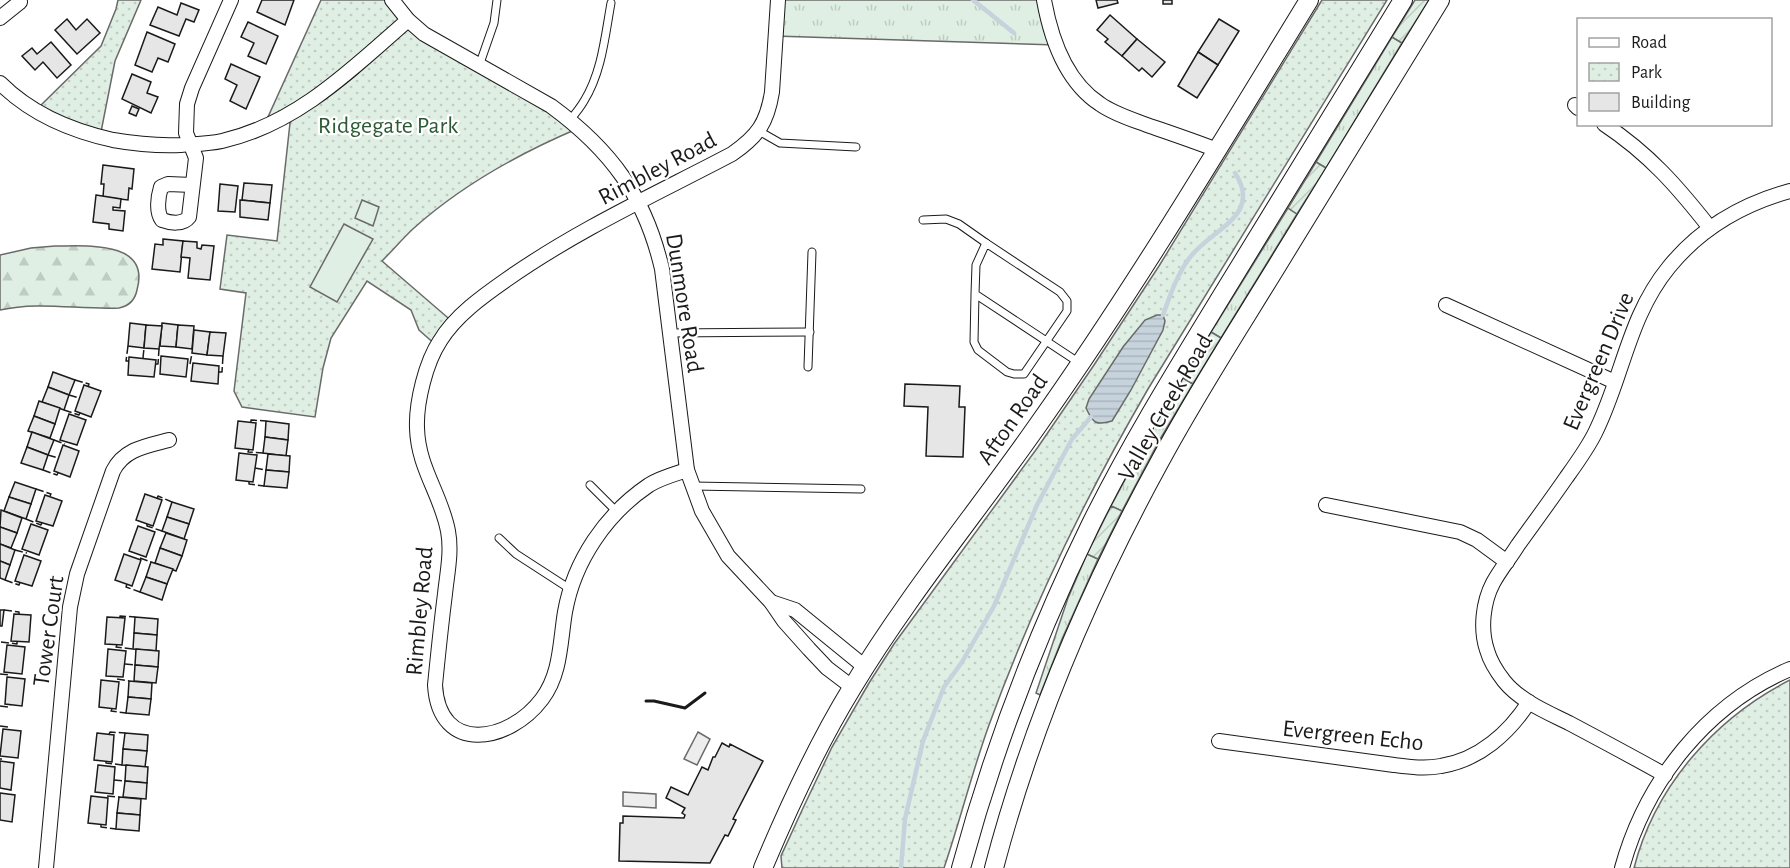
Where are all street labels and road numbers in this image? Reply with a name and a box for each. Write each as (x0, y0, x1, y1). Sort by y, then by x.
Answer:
street label: Rimbley Road (595, 128, 720, 210)
street label: Dunmore Road (661, 232, 707, 375)
street label: Evergreen Drive (1559, 289, 1639, 434)
street label: Valley Creek Road (1114, 330, 1217, 485)
street label: Afton Road (973, 370, 1053, 469)
street label: Rimbley Road (402, 545, 438, 677)
street label: Tower Court (29, 574, 69, 688)
street label: Evergreen Echo (1281, 717, 1425, 755)

